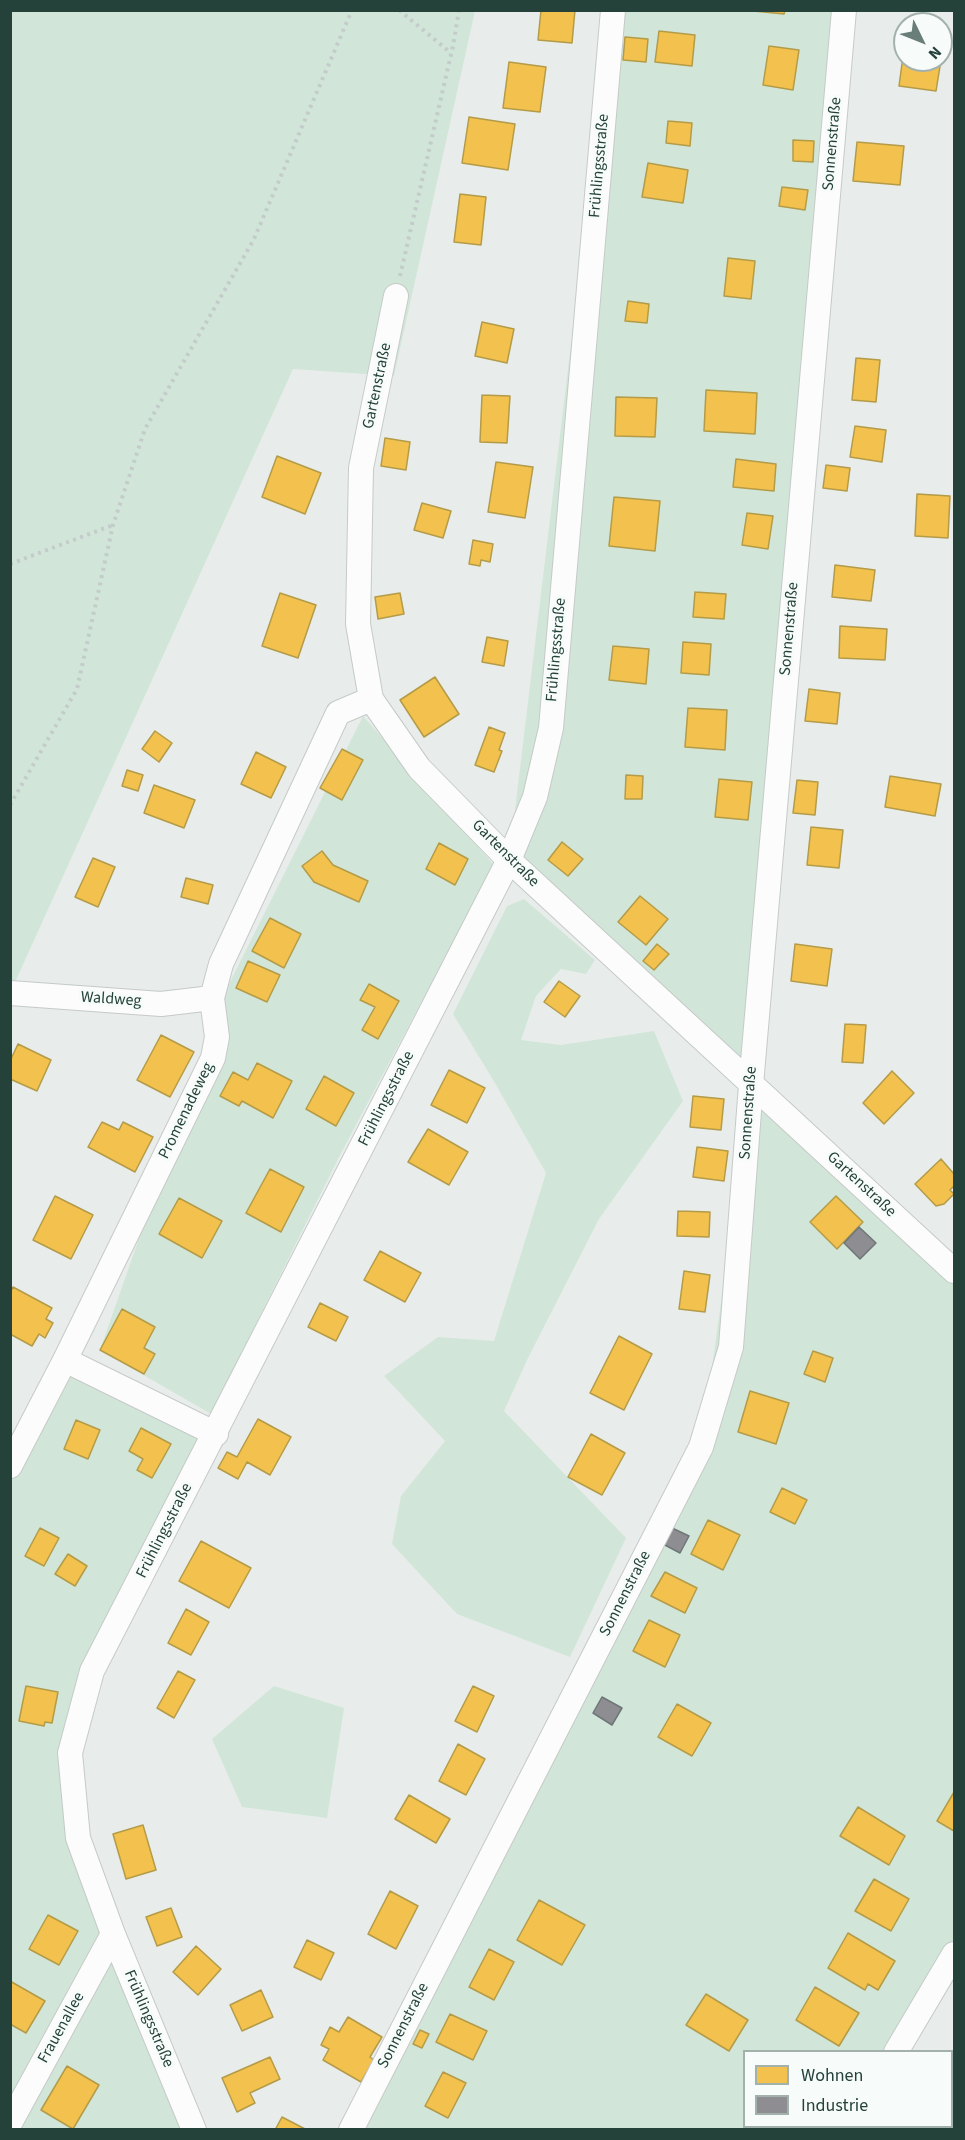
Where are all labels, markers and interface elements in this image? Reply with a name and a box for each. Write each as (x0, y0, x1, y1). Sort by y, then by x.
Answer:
north arrow (893, 12, 953, 72)
text: N (923, 42, 946, 64)
street label: Sonnenstraße (819, 97, 847, 191)
street label: Frühlingsstraße (586, 113, 614, 219)
street label: Gartenstraße (360, 341, 396, 431)
street label: Sonnenstraße (776, 582, 804, 676)
street label: Frühlingsstraße (543, 597, 571, 703)
street label: Gartenstraße (467, 816, 543, 892)
street label: Waldweg (80, 988, 142, 1012)
street label: Frühlingsstraße (355, 1048, 419, 1150)
street label: Promenadeweg (155, 1059, 219, 1163)
street label: Sonnenstraße (736, 1066, 762, 1160)
street label: Gartenstraße (822, 1148, 900, 1222)
street label: Frühlingsstraße (133, 1480, 197, 1582)
street label: Sonnenstraße (596, 1548, 656, 1640)
street label: Frühlingsstraße (119, 1967, 177, 2071)
street label: Sonnenstraße (374, 1980, 434, 2072)
street label: Frauenallee (35, 1989, 89, 2067)
legend (743, 2050, 953, 2128)
text: Wohnen (801, 2063, 863, 2088)
text: Industrie (801, 2093, 868, 2118)

